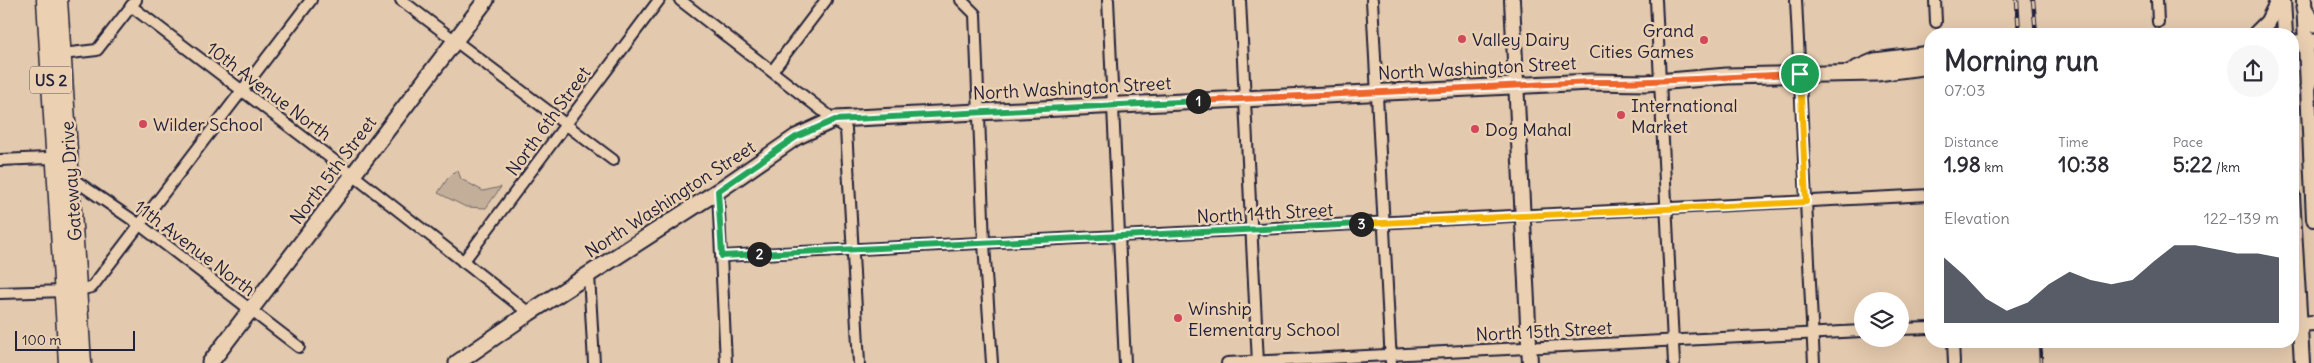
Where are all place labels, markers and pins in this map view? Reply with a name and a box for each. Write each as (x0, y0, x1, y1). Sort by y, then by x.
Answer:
place label: Grand Cities Games (1589, 19, 1694, 63)
place label: Valley Dairy (1472, 28, 1570, 51)
marker: Valley Dairy (1456, 33, 1468, 45)
marker: Grand Cities Games (1698, 34, 1710, 46)
pin (1779, 53, 1821, 95)
pin: 1 (1186, 88, 1210, 114)
place label: International Market (1631, 94, 1738, 138)
marker: International Market (1615, 109, 1627, 121)
place label: Wilder School (153, 113, 263, 136)
marker: Wilder School (137, 118, 149, 130)
place label: Dog Mahal (1485, 118, 1572, 141)
marker: Dog Mahal (1469, 123, 1481, 135)
pin: 3 (1348, 212, 1374, 236)
pin: 2 (746, 242, 772, 266)
place label: Winship Elementary School (1188, 297, 1340, 341)
marker: Winship Elementary School (1172, 312, 1184, 324)

